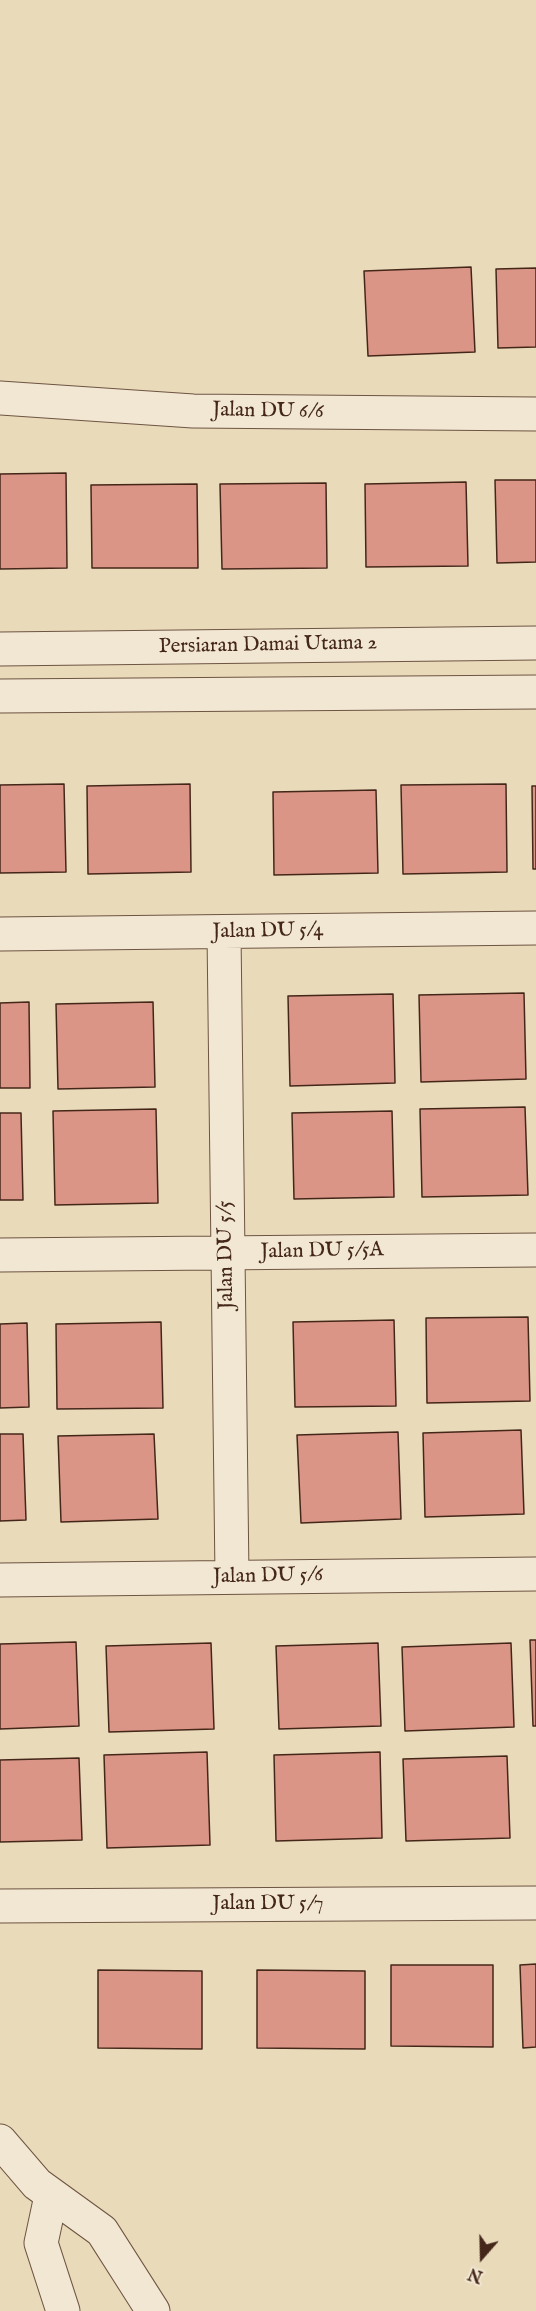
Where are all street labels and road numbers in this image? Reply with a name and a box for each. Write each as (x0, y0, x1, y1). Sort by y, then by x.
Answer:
street label: Jalan DU 6/6 (212, 398, 324, 426)
street label: Persiaran Damai Utama 2 (159, 631, 377, 661)
street label: Jalan DU 5/4 (212, 918, 324, 946)
street label: Jalan DU 5/5 (213, 1200, 241, 1310)
street label: Jalan DU 5/5A (260, 1238, 384, 1266)
street label: Jalan DU 5/6 (213, 1563, 323, 1591)
street label: Jalan DU 5/7 (212, 1892, 324, 1918)

